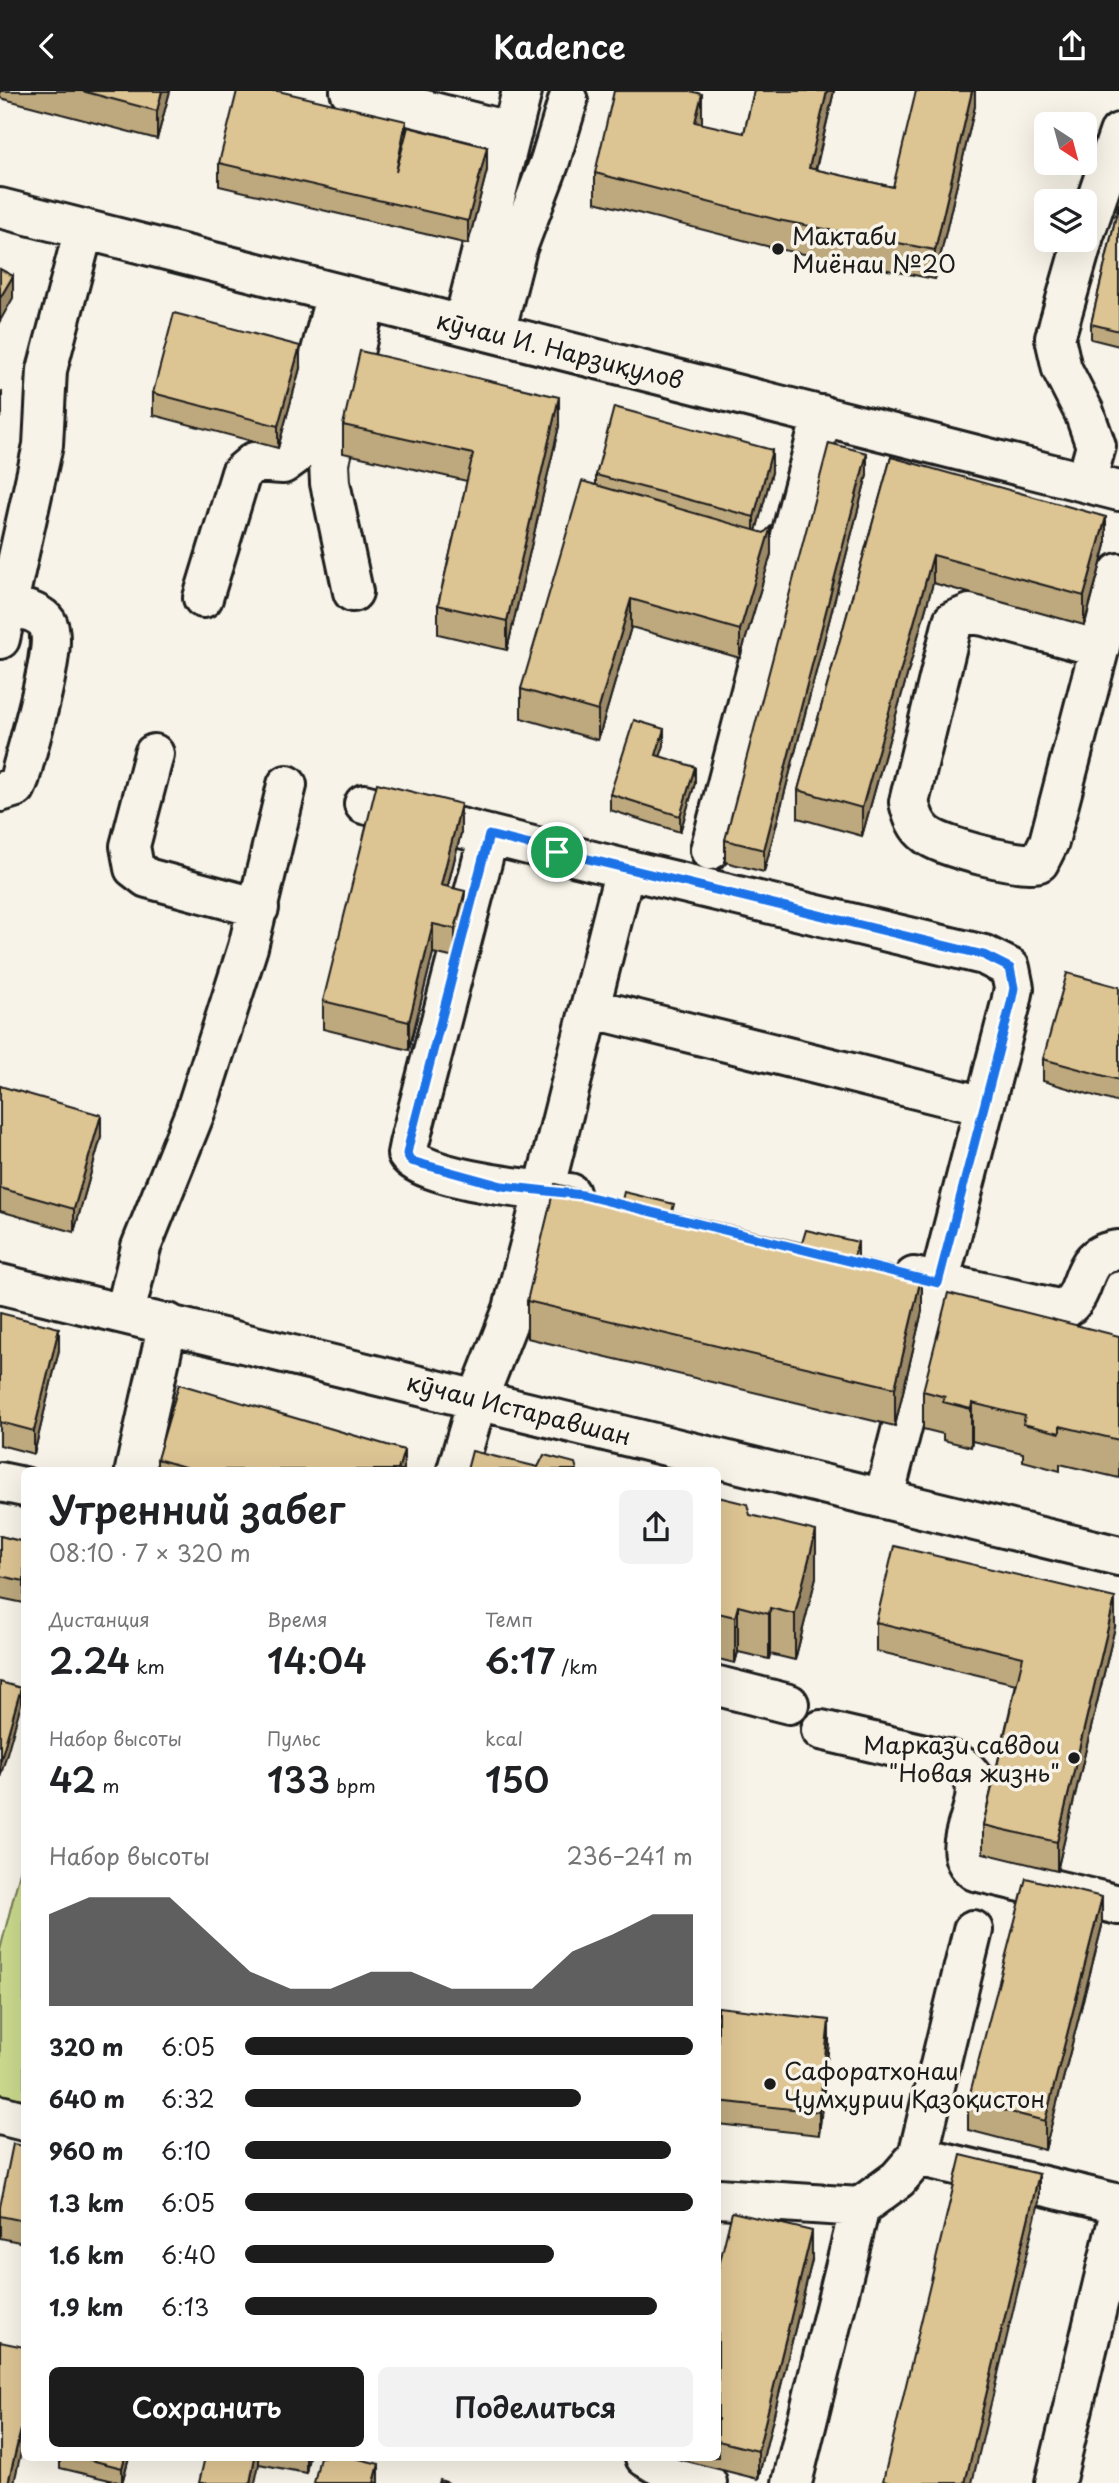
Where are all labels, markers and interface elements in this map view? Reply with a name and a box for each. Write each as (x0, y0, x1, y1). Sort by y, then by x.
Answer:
text: Kadence (493, 22, 626, 70)
icon: back (28, 27, 66, 65)
icon: share (1053, 27, 1091, 65)
north arrow (1034, 112, 1097, 175)
map controls (1034, 112, 1097, 252)
button: layers (1034, 189, 1097, 252)
place label: Мактаби Миёнаи №20 (792, 217, 956, 281)
marker: Мактаби Миёнаи №20 (770, 241, 786, 257)
street label: кӯчаи И. Нарзиқулов (433, 301, 687, 397)
pin (527, 822, 587, 882)
icon: arrive (538, 833, 576, 871)
street label: кӯчаи Истаравшан (403, 1363, 635, 1453)
text: Утренний забег (49, 1480, 345, 1537)
button: share (619, 1490, 693, 1564)
text: 08:10 · 7 × 320 m (49, 1535, 251, 1570)
text: Дистанция (49, 1605, 150, 1633)
text: Время (267, 1605, 328, 1633)
text: Темп (485, 1605, 533, 1633)
text: 2.24 (49, 1633, 130, 1686)
text: 14:04 (267, 1633, 367, 1686)
text: 6:17 (485, 1633, 555, 1686)
text: km (130, 1652, 165, 1680)
text: /km (555, 1652, 598, 1680)
text: Набор высоты (49, 1724, 182, 1752)
text: Пульс (267, 1724, 321, 1752)
text: kcal (485, 1724, 523, 1752)
place label: Маркази савдои "Новая жизнь" (863, 1726, 1060, 1790)
marker: Маркази савдои "Новая жизнь" (1066, 1750, 1082, 1766)
text: 42 (49, 1752, 96, 1805)
text: 133 (267, 1752, 330, 1805)
text: 150 (485, 1752, 549, 1805)
text: m (96, 1771, 120, 1799)
text: bpm (330, 1771, 376, 1799)
text: Набор высоты (49, 1838, 210, 1873)
text: 236–241 m (566, 1838, 693, 1873)
text: 320 m (49, 2029, 123, 2064)
text: 6:05 (161, 2029, 215, 2064)
place label: Сафоратхонаи Ҷумҳурии Қазоқистон (784, 2052, 1045, 2116)
marker: Сафоратхонаи Ҷумҳурии Қазоқистон (762, 2076, 778, 2092)
text: 640 m (49, 2081, 125, 2116)
text: 6:32 (161, 2081, 215, 2116)
text: 960 m (49, 2133, 123, 2168)
text: 6:10 (161, 2133, 211, 2168)
text: 1.3 km (49, 2185, 124, 2220)
text: 6:05 (161, 2185, 215, 2220)
text: 1.6 km (49, 2237, 124, 2272)
text: 6:40 (161, 2237, 216, 2272)
text: 1.9 km (49, 2289, 123, 2324)
text: 6:13 (161, 2289, 209, 2324)
button: Сохранить (49, 2367, 364, 2447)
button: Поделиться (378, 2367, 693, 2447)

